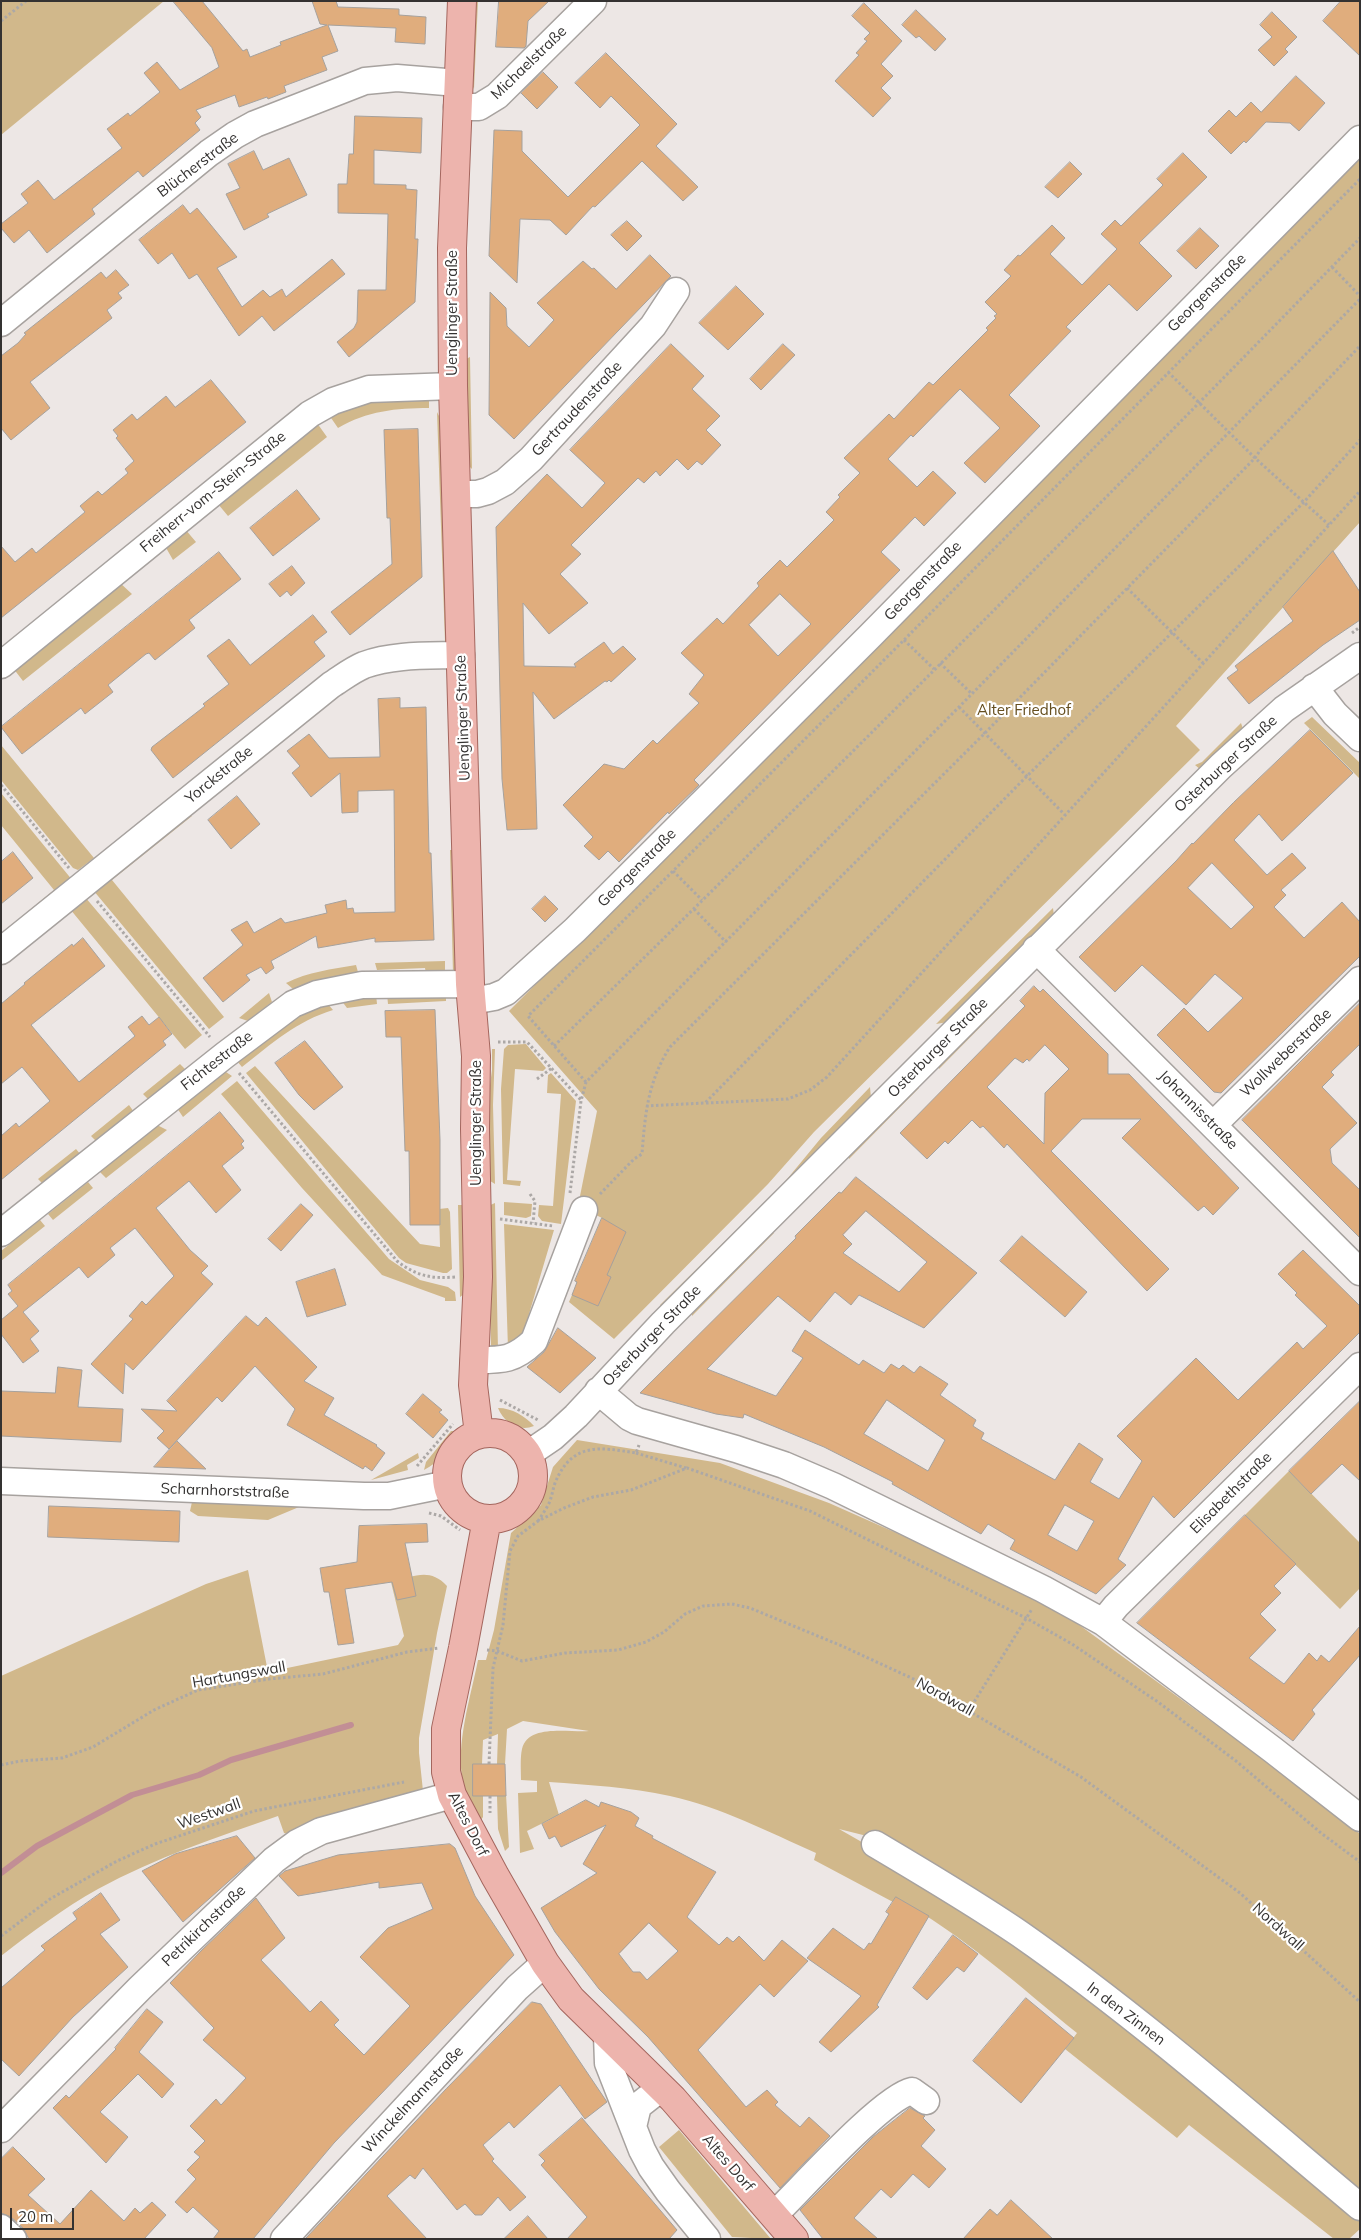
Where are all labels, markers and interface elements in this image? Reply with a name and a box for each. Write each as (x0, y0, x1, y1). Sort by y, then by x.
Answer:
street label: Michaelstraße (487, 22, 571, 104)
street label: Blücherstraße (154, 129, 242, 201)
street label: Uenglinger Straße (443, 250, 461, 376)
street label: Georgenstraße (1164, 250, 1250, 336)
street label: Gertraudenstraße (528, 358, 626, 460)
street label: Freiherr-vom-Stein-Straße (136, 428, 290, 556)
street label: Georgenstraße (881, 537, 965, 625)
street label: Uenglinger Straße (452, 655, 474, 781)
park label: Alter Friedhof (977, 701, 1071, 719)
street label: Osterburger Straße (1171, 712, 1281, 816)
street label: Yorckstraße (182, 742, 256, 808)
street label: Georgenstraße (594, 825, 680, 911)
street label: Osterburger Straße (884, 994, 992, 1102)
street label: Wollweberstraße (1237, 1005, 1335, 1101)
street label: Fichtestraße (177, 1027, 257, 1095)
street label: Uenglinger Straße (467, 1060, 485, 1186)
street label: Johannisstraße (1155, 1067, 1241, 1153)
street label: Osterburger Straße (599, 1282, 705, 1390)
street label: Elisabethstraße (1186, 1448, 1276, 1538)
street label: Scharnhorststraße (160, 1480, 290, 1502)
street label: Hartungswall (191, 1658, 287, 1692)
street label: Nordwall (913, 1674, 977, 1720)
street label: Altes Dorf (444, 1789, 492, 1859)
street label: Westwall (175, 1795, 243, 1833)
street label: Petrikirchstraße (158, 1882, 250, 1970)
street label: Nordwall (1249, 1899, 1307, 1955)
street label: In den Zinnen (1083, 1979, 1169, 2049)
street label: Winckelmannstraße (359, 2043, 467, 2157)
street label: Altes Dorf (698, 2131, 758, 2195)
scale bar (12, 2198, 76, 2230)
text: 20 m (18, 2207, 53, 2226)

